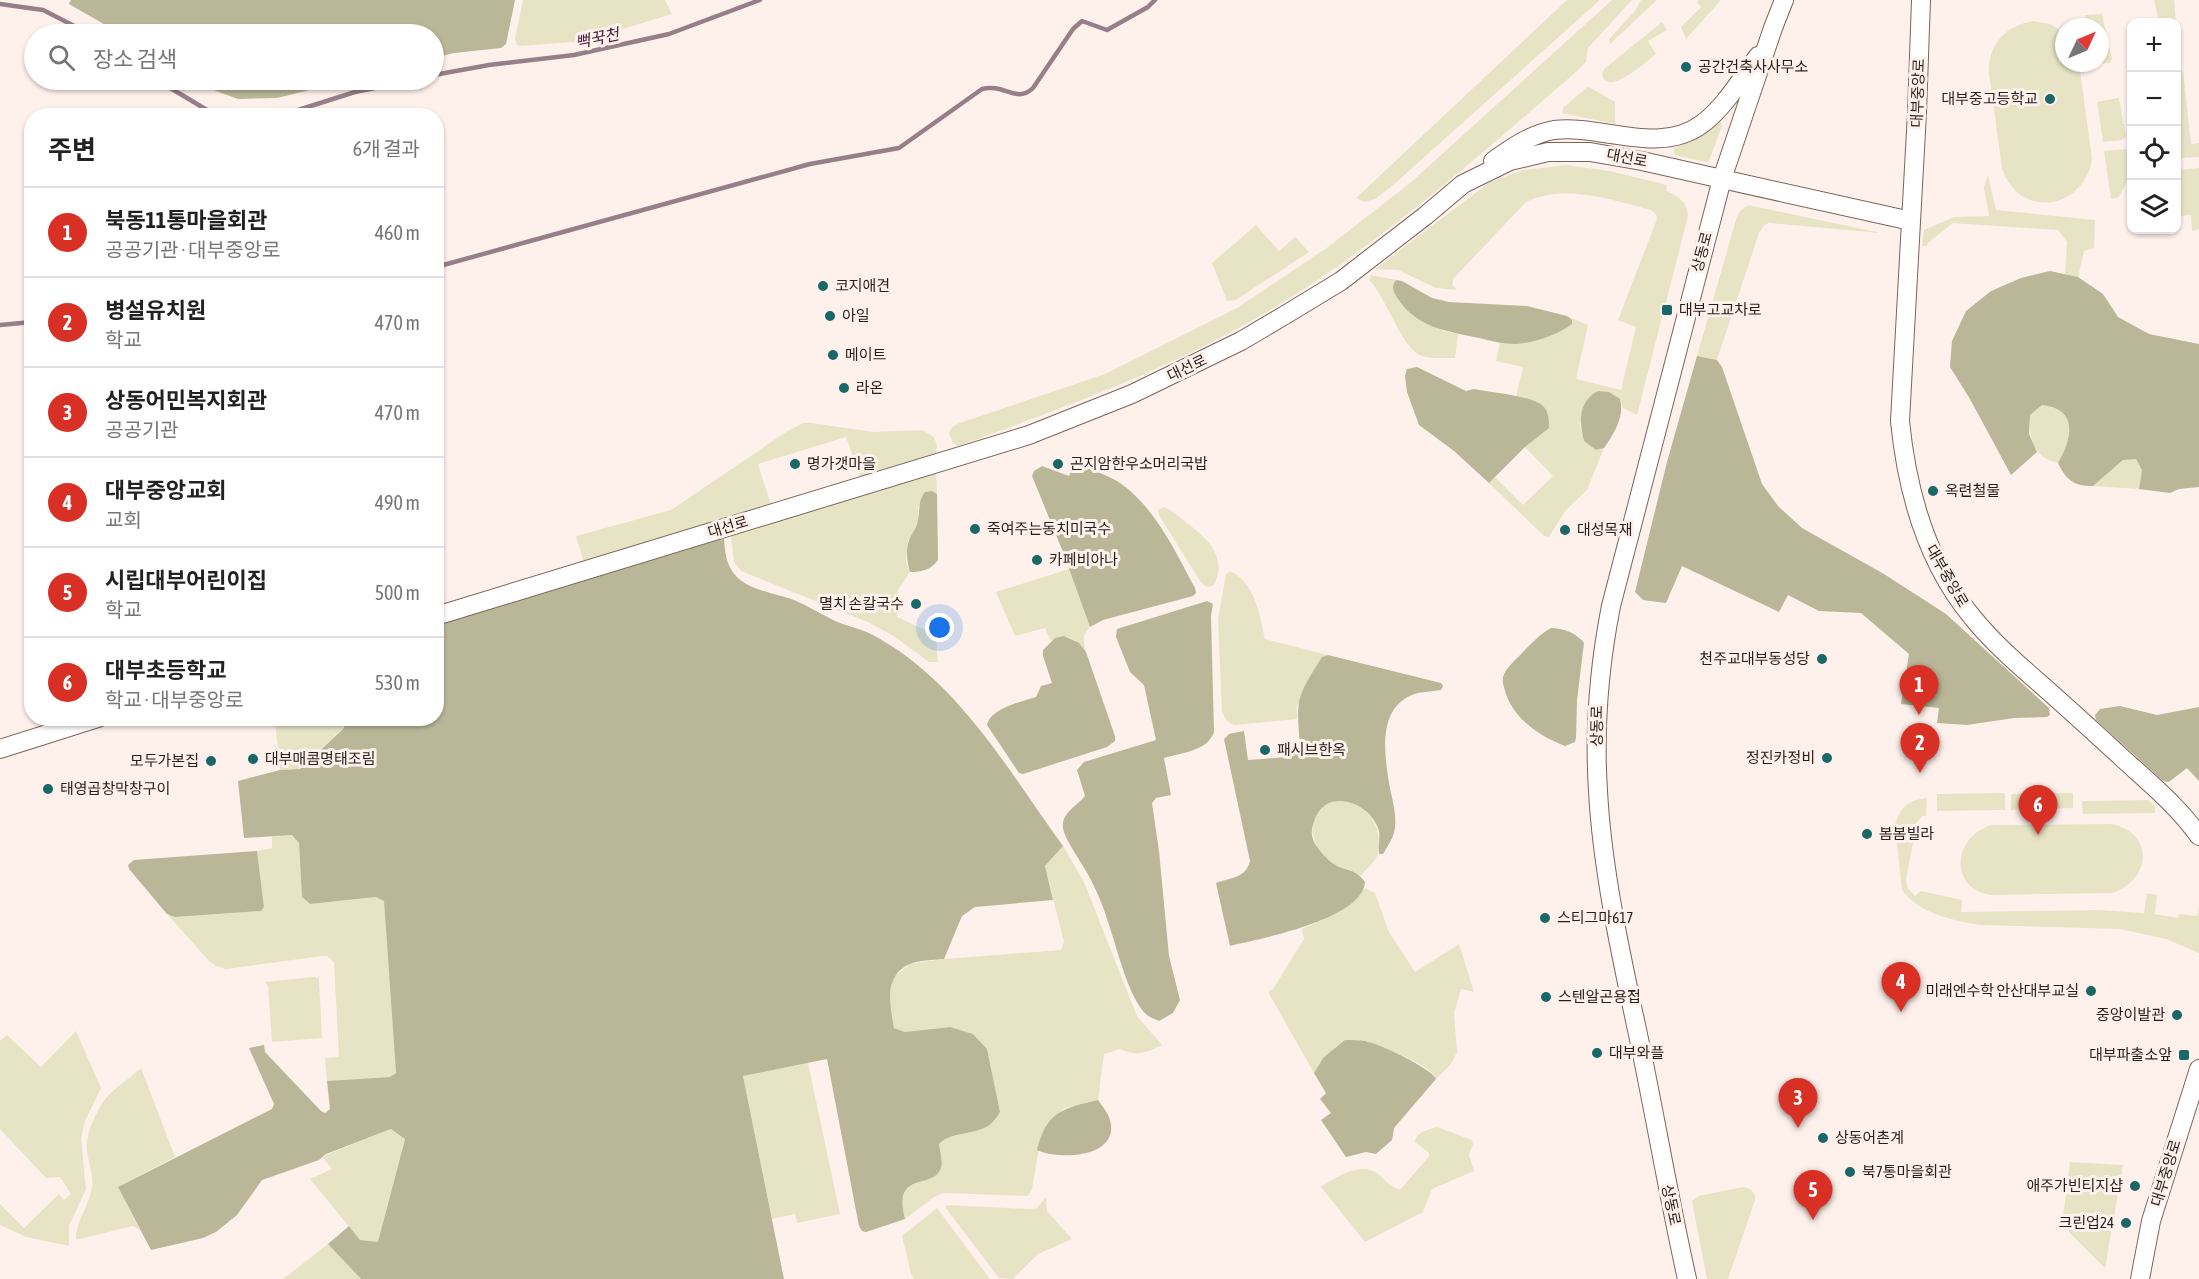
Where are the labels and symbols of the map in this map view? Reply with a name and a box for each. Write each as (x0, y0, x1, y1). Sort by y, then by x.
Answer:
north arrow (2055, 18, 2109, 72)
water label: 뻑꾹천 (574, 24, 623, 51)
place label: 공간건축사사무소 (1698, 58, 1809, 75)
street label: 대부중앙로 (1908, 58, 1927, 128)
marker: 공간건축사사무소 (1679, 60, 1693, 74)
place label: 대부중고등학교 (1941, 90, 2038, 107)
marker: 대부중고등학교 (2043, 92, 2057, 106)
street label: 대선로 (1605, 145, 1649, 170)
street label: 상동로 (1688, 230, 1715, 274)
place label: 코지애견 (835, 277, 890, 294)
marker: 코지애견 (816, 279, 830, 293)
place label: 대부고교차로 (1679, 301, 1762, 318)
marker: 대부고교차로 (1660, 303, 1674, 317)
place label: 아일 (842, 307, 870, 324)
marker: 아일 (823, 309, 837, 323)
place label: 메이트 (845, 346, 887, 363)
marker: 메이트 (826, 348, 840, 362)
street label: 대선로 (1164, 351, 1209, 384)
place label: 라온 (856, 379, 884, 396)
marker: 라온 (837, 381, 851, 395)
place label: 명가갯마을 (807, 455, 876, 472)
place label: 곤지암한우소머리국밥 (1070, 455, 1208, 472)
marker: 명가갯마을 (788, 457, 802, 471)
marker: 곤지암한우소머리국밥 (1051, 457, 1065, 471)
place label: 옥련철물 (1945, 482, 2000, 499)
marker: 옥련철물 (1926, 484, 1940, 498)
street label: 대선로 (706, 512, 750, 541)
place label: 죽여주는동치미국수 (987, 520, 1111, 537)
place label: 대성목재 (1577, 521, 1632, 538)
marker: 죽여주는동치미국수 (968, 522, 982, 536)
marker: 대성목재 (1558, 523, 1572, 537)
street label: 대부중앙로 (1923, 542, 1972, 610)
place label: 카페비아나 (1049, 551, 1118, 568)
marker: 카페비아나 (1030, 553, 1044, 567)
place label: 멸치 손칼국수 (819, 595, 904, 612)
marker: 멸치 손칼국수 (909, 597, 923, 611)
your location (925, 613, 954, 642)
place label: 천주교대부동성당 (1700, 650, 1810, 667)
marker: 천주교대부동성당 (1815, 652, 1829, 666)
pin: 1 (1900, 666, 1938, 715)
street label: 상동로 (1588, 705, 1605, 747)
pin: 2 (1900, 724, 1940, 773)
place label: 패시브한옥 (1277, 741, 1346, 758)
marker: 패시브한옥 (1258, 743, 1272, 757)
place label: 정진카정비 (1746, 749, 1815, 766)
place label: 대부매콤명태조림 (265, 750, 375, 767)
marker: 정진카정비 (1820, 751, 1834, 765)
place label: 모두가본집 (130, 752, 199, 769)
marker: 대부매콤명태조림 (246, 752, 260, 766)
marker: 모두가본집 (204, 754, 218, 768)
place label: 태영곱창막창구이 (60, 780, 170, 797)
marker: 태영곱창막창구이 (41, 782, 55, 796)
pin: 6 (2018, 786, 2058, 835)
place label: 봄봄빌라 (1879, 825, 1934, 842)
marker: 봄봄빌라 (1860, 827, 1874, 841)
place label: 스티그마617 (1557, 909, 1633, 926)
marker: 스티그마617 (1538, 911, 1552, 925)
pin: 4 (1882, 962, 1920, 1012)
place label: 미래엔수학 안산대부교실 (1925, 982, 2079, 999)
marker: 미래엔수학 안산대부교실 (2084, 984, 2098, 998)
place label: 스텐알곤용접 (1558, 988, 1641, 1005)
marker: 스텐알곤용접 (1539, 990, 1553, 1004)
place label: 중앙이발관 (2096, 1006, 2165, 1023)
marker: 중앙이발관 (2170, 1008, 2184, 1022)
place label: 대부와플 (1609, 1044, 1664, 1061)
marker: 대부와플 (1590, 1046, 1604, 1060)
place label: 대부파출소앞 (2089, 1046, 2172, 1063)
marker: 대부파출소앞 (2177, 1048, 2191, 1062)
pin: 3 (1778, 1078, 1818, 1128)
place label: 상동어촌계 (1835, 1129, 1904, 1146)
marker: 상동어촌계 (1816, 1131, 1830, 1145)
street label: 대부중앙로 (2147, 1137, 2184, 1208)
place label: 북7통마을회관 (1862, 1163, 1952, 1180)
marker: 북7통마을회관 (1843, 1165, 1857, 1179)
pin: 5 (1794, 1170, 1832, 1220)
place label: 애주가빈티지샵 (2026, 1177, 2123, 1194)
marker: 애주가빈티지샵 (2128, 1179, 2142, 1193)
street label: 상동로 (1659, 1183, 1684, 1227)
place label: 크린업24 (2058, 1214, 2114, 1231)
marker: 크린업24 (2119, 1216, 2133, 1230)

